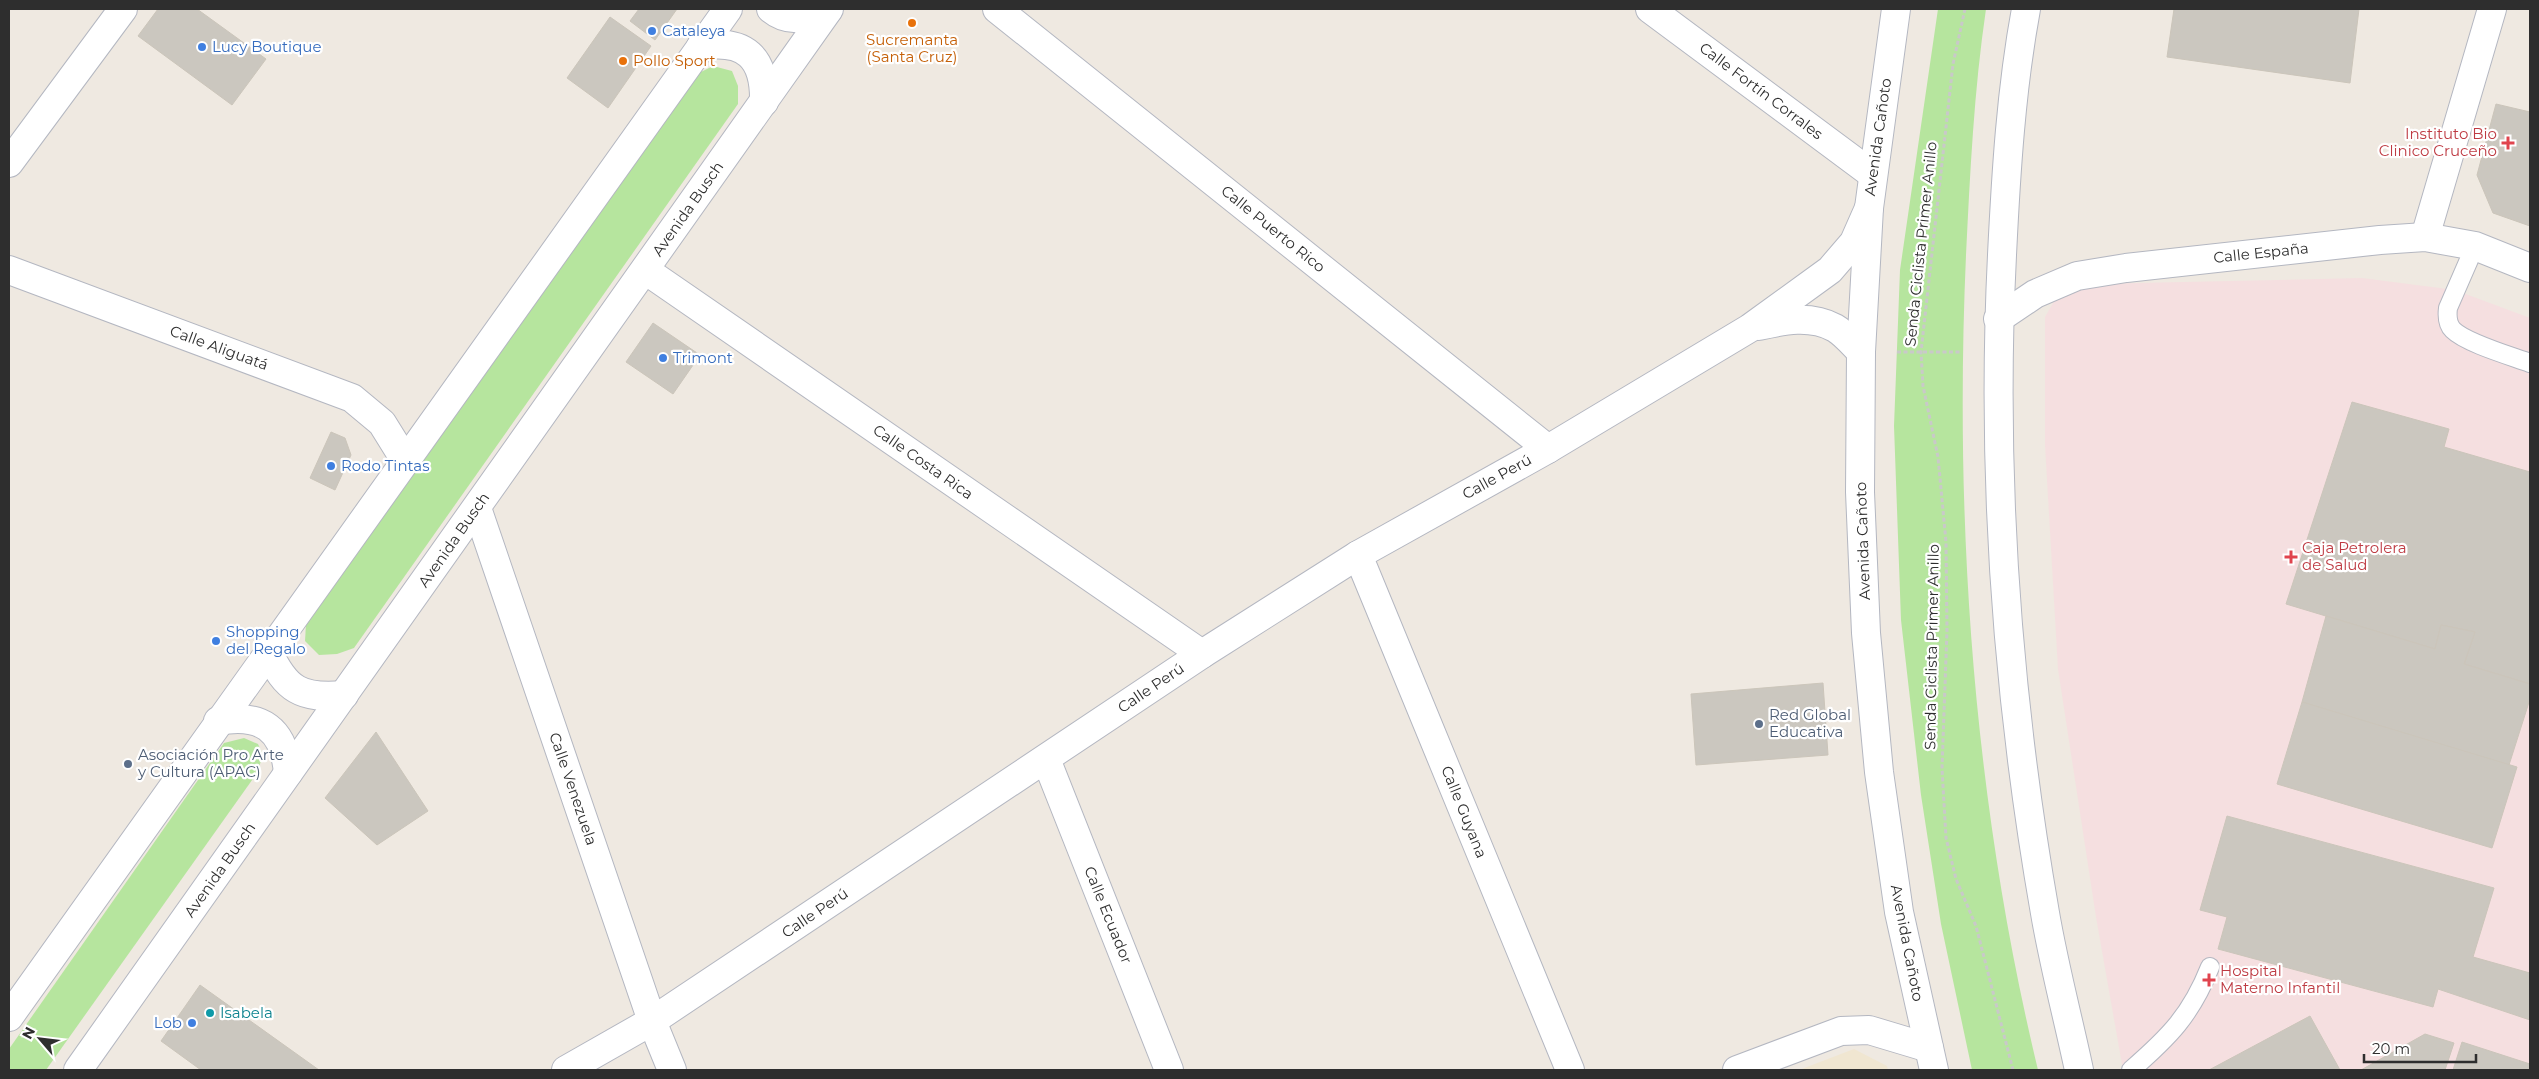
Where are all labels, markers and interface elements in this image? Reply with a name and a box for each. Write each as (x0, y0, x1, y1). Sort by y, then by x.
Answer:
marker: Sucremanta (Santa Cruz) (906, 17, 918, 29)
place label: Cataleya (662, 21, 726, 40)
marker: Cataleya (646, 25, 658, 37)
place label: Sucremanta (Santa Cruz) (866, 30, 958, 66)
place label: Lucy Boutique (212, 37, 321, 56)
street label: Calle Fortín Corrales (1696, 38, 1827, 143)
marker: Lucy Boutique (196, 41, 208, 53)
place label: Pollo Sport (633, 51, 716, 70)
marker: Pollo Sport (617, 55, 629, 67)
street label: Avenida Cañoto (1860, 77, 1895, 197)
place label: Instituto Bio Clinico Cruceño (2379, 124, 2497, 160)
marker: Instituto Bio Clinico Cruceño (2501, 136, 2515, 150)
street label: Senda Ciclista Primer Anillo (1900, 141, 1941, 347)
street label: Avenida Busch (648, 158, 727, 260)
street label: Calle Puerto Rico (1217, 181, 1329, 276)
street label: Calle España (2212, 238, 2309, 267)
street label: Calle Aliguatá (167, 321, 271, 374)
place label: Trimont (673, 348, 733, 367)
marker: Trimont (657, 352, 669, 364)
street label: Calle Costa Rica (869, 420, 977, 503)
street label: Calle Perú (1459, 450, 1535, 503)
place label: Rodo Tintas (341, 456, 430, 475)
marker: Rodo Tintas (325, 460, 337, 472)
street label: Avenida Cañoto (1851, 481, 1874, 601)
street label: Avenida Busch (414, 489, 493, 591)
place label: Caja Petrolera de Salud (2302, 538, 2407, 574)
street label: Senda Ciclista Primer Anillo (1920, 544, 1943, 750)
marker: Caja Petrolera de Salud (2284, 550, 2298, 564)
place label: Shopping del Regalo (226, 622, 306, 658)
marker: Shopping del Regalo (210, 635, 222, 647)
street label: Calle Perú (1114, 658, 1188, 717)
place label: Red Global Educativa (1769, 705, 1851, 741)
marker: Red Global Educativa (1753, 718, 1765, 730)
street label: Calle Venezuela (545, 730, 602, 848)
place label: Asociación Pro Arte y Cultura (APAC) (137, 745, 284, 781)
marker: Asociación Pro Arte y Cultura (APAC) (122, 758, 134, 770)
street label: Calle Guyana (1437, 763, 1492, 861)
street label: Avenida Busch (180, 819, 259, 921)
street label: Calle Ecuador (1080, 863, 1137, 966)
street label: Calle Perú (778, 883, 852, 942)
street label: Avenida Cañoto (1887, 883, 1928, 1003)
place label: Hospital Materno Infantil (2220, 961, 2340, 997)
marker: Hospital Materno Infantil (2202, 973, 2216, 987)
place label: Isabela (220, 1003, 273, 1022)
marker: Isabela (204, 1007, 216, 1019)
place label: Lob (154, 1013, 182, 1032)
north arrow (15, 1014, 65, 1064)
marker: Lob (186, 1017, 198, 1029)
text: N (18, 1024, 39, 1042)
scale bar (2364, 1032, 2476, 1064)
text: 20 m (2372, 1039, 2410, 1058)

